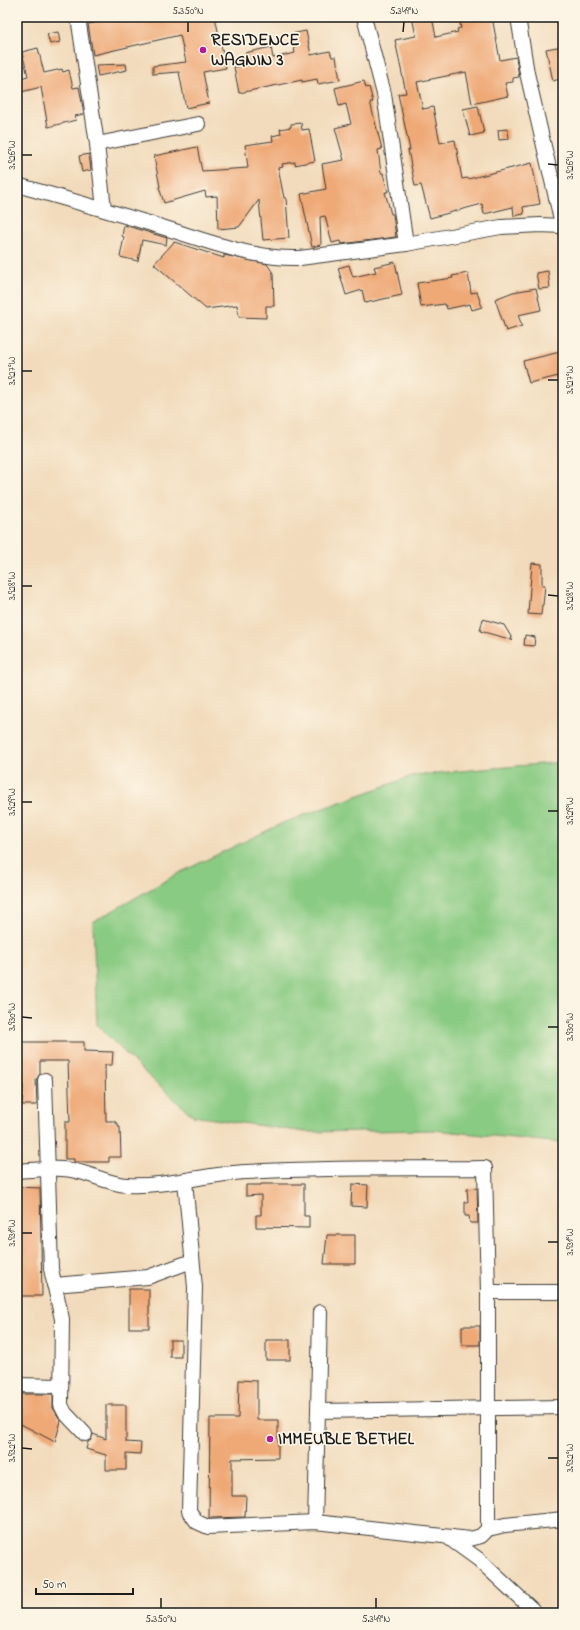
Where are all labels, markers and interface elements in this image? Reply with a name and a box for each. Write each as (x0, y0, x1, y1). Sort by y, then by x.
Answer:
text: 5.350°N (172, 4, 204, 19)
text: 5.349°N (390, 4, 418, 19)
place label: RESIDENCE WAGNIN 3 (211, 28, 300, 73)
marker: RESIDENCE WAGNIN 3 (198, 45, 208, 55)
text: 3.926°W (5, 140, 20, 169)
text: 3.926°W (563, 150, 578, 179)
text: 3.927°W (5, 356, 20, 385)
text: 3.927°W (563, 365, 578, 394)
text: 3.928°W (5, 572, 20, 600)
text: 3.928°W (563, 582, 578, 610)
text: 3.929°W (5, 788, 20, 816)
text: 3.929°W (563, 797, 578, 825)
text: 3.930°W (5, 1003, 20, 1031)
text: 3.930°W (563, 1013, 578, 1041)
text: 3.931°W (5, 1219, 20, 1246)
text: 3.931°W (563, 1228, 578, 1255)
place label: IMMEUBLE BETHEL (278, 1427, 415, 1452)
text: 3.932°W (5, 1433, 20, 1462)
marker: IMMEUBLE BETHEL (265, 1434, 275, 1444)
text: 3.932°W (563, 1443, 578, 1472)
scale bar (36, 1570, 133, 1596)
text: 50 m (42, 1576, 66, 1594)
text: 5.350°N (145, 1612, 177, 1627)
text: 5.349°N (362, 1612, 390, 1627)

